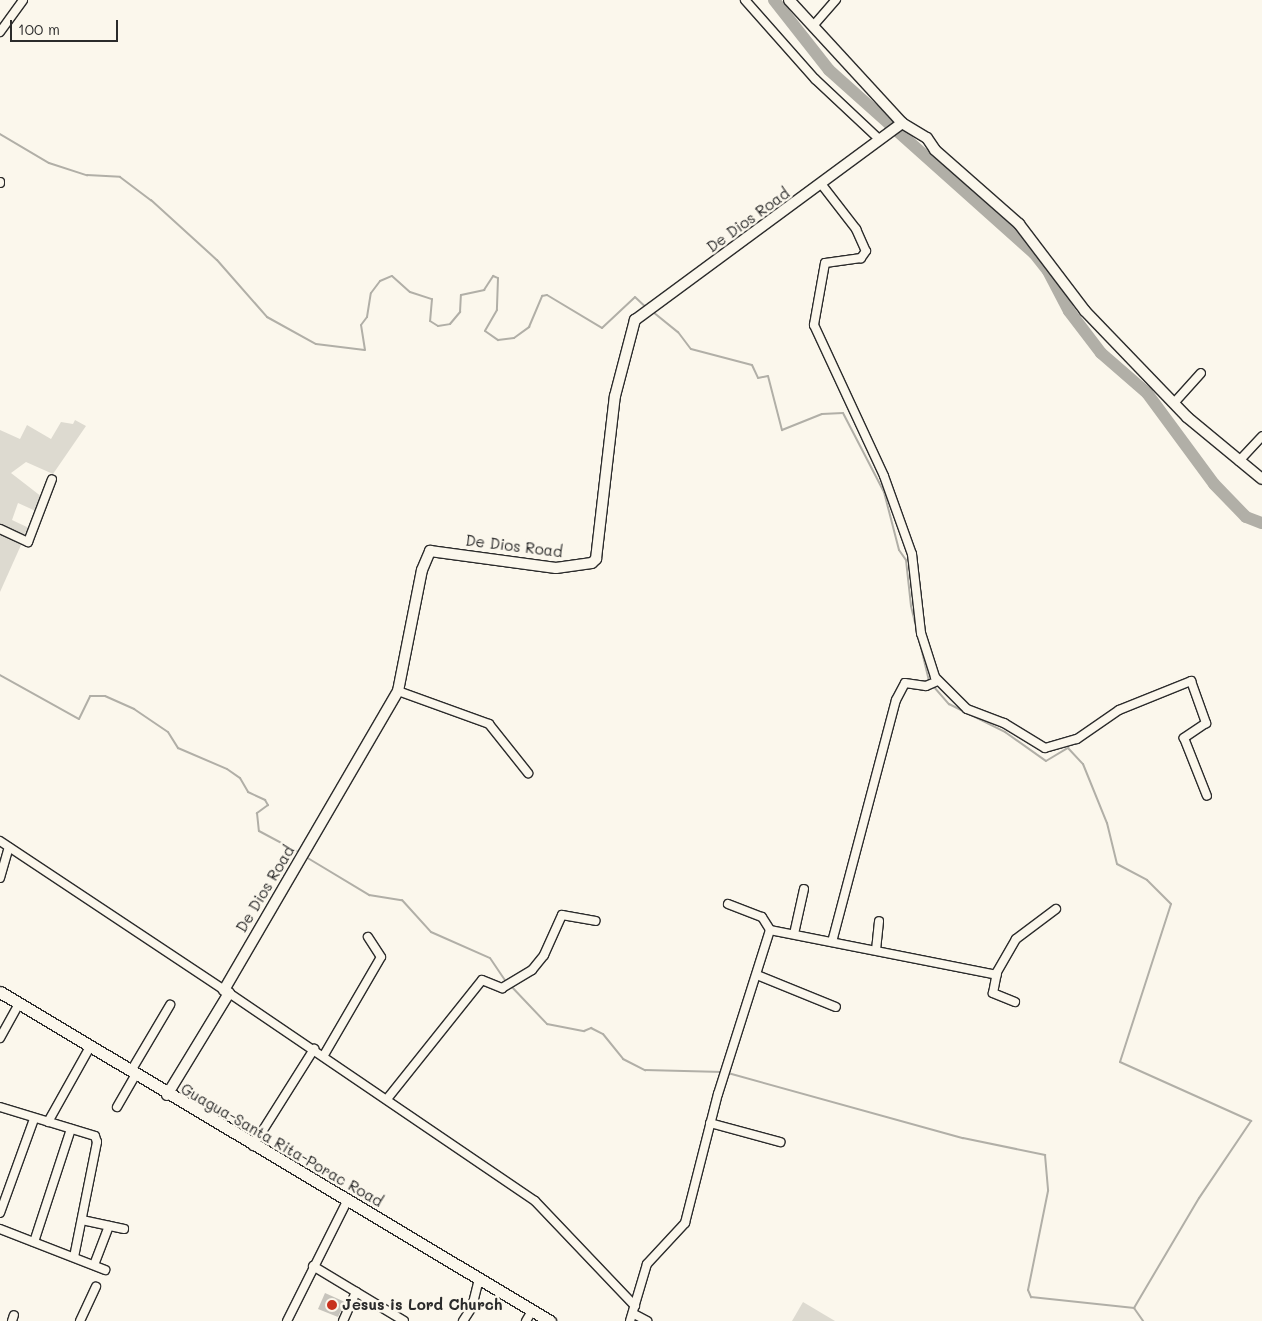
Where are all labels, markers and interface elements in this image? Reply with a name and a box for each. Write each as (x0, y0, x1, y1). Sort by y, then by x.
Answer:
scale bar (12, 10, 120, 42)
text: 100 m (18, 19, 60, 39)
street label: De Dios Road (703, 184, 793, 256)
street label: De Dios Road (464, 531, 564, 561)
street label: De Dios Road (232, 843, 298, 935)
street label: Guagua-Santa Rita-Porac Road (178, 1080, 386, 1210)
place label: Jesus is Lord Church (342, 1296, 502, 1314)
marker: Jesus is Lord Church (326, 1299, 338, 1311)

